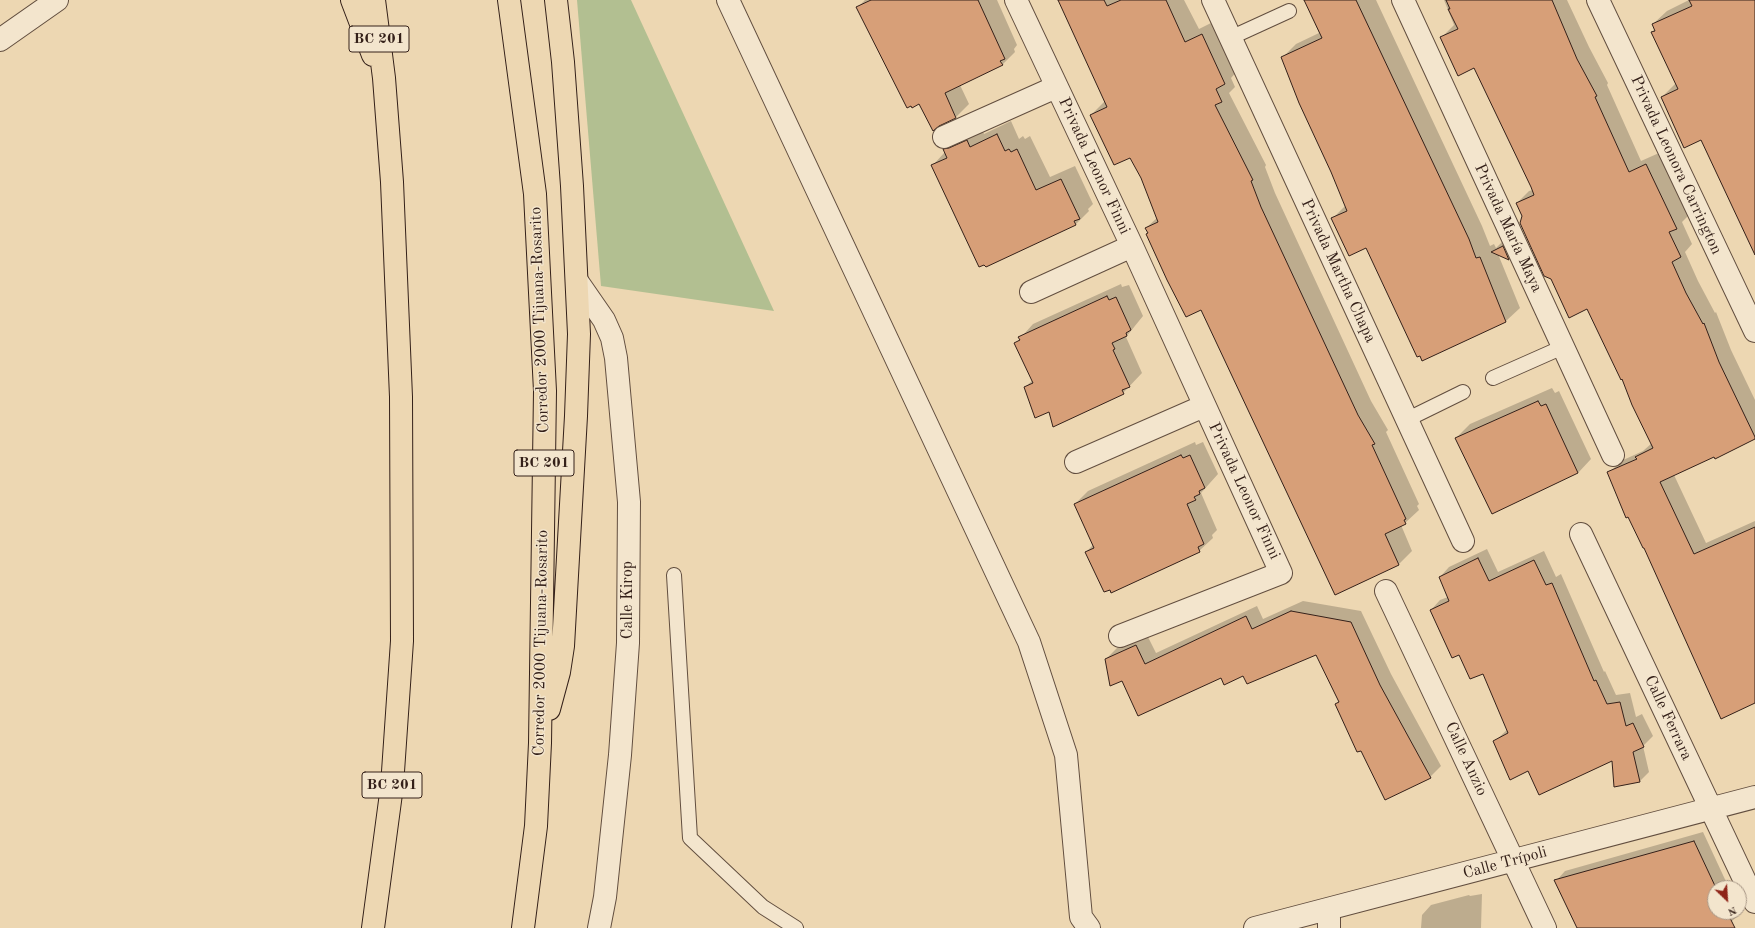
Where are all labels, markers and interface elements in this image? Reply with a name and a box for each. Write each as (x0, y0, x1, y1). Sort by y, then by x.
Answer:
road number: BC 201 (349, 26, 409, 52)
street label: Privada Leonora Carrington (1626, 72, 1726, 258)
street label: Privada Leonor Finni (1054, 95, 1134, 237)
street label: Privada María Maya (1470, 161, 1546, 295)
street label: Privada Martha Chapa (1296, 196, 1380, 346)
street label: Corredor 2000 Tijuana-Rosarito (526, 206, 554, 434)
street label: Privada Leonor Finni (1204, 420, 1284, 562)
road number: BC 201 (514, 450, 574, 476)
street label: Corredor 2000 Tijuana-Rosarito (529, 530, 553, 756)
street label: Calle Kirop (618, 561, 638, 639)
street label: Calle Ferrara (1640, 672, 1696, 764)
street label: Calle Anzio (1441, 719, 1491, 799)
road number: BC 201 (362, 772, 422, 798)
street label: Calle Trípoli (1461, 843, 1549, 883)
north arrow (1707, 880, 1747, 920)
text: N (1726, 904, 1738, 917)

